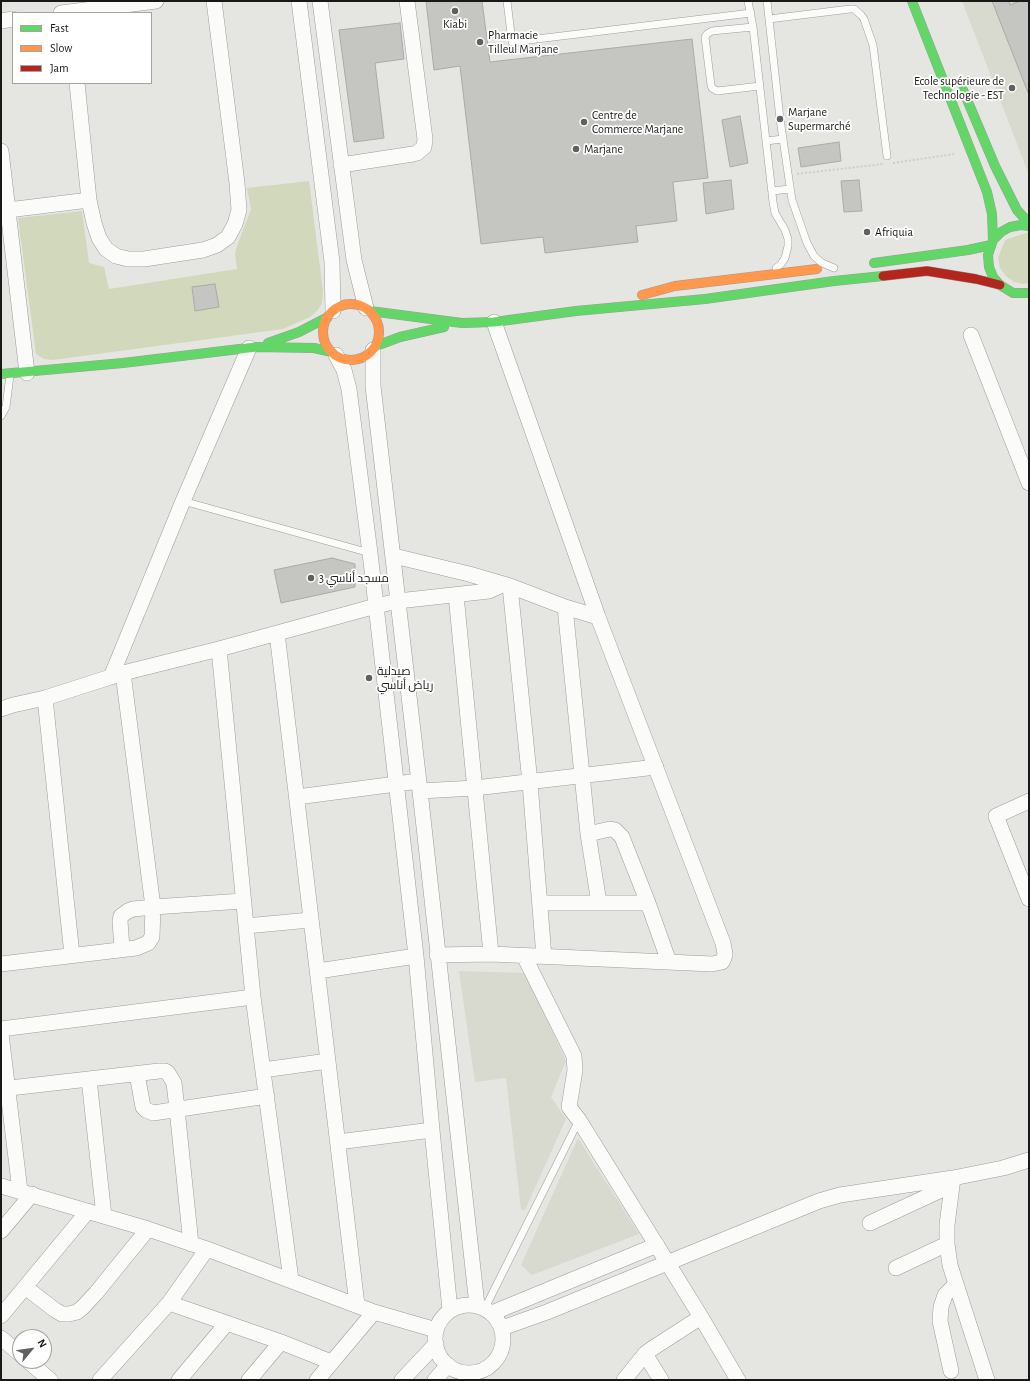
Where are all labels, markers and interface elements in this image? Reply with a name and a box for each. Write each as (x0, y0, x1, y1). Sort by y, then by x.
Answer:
marker: Kiabi (450, 6, 460, 16)
legend (12, 12, 152, 84)
place label: Kiabi (443, 17, 467, 31)
text: Fast (50, 22, 69, 34)
place label: Pharmacie Tilleul Marjane (488, 28, 558, 56)
marker: Pharmacie Tilleul Marjane (475, 37, 485, 47)
text: Slow (50, 42, 72, 54)
text: Jam (50, 62, 69, 74)
place label: Ecole supérieure de Technologie - EST (914, 74, 1004, 102)
marker: Ecole supérieure de Technologie - EST (1007, 83, 1017, 93)
place label: Marjane Supermarché (788, 105, 851, 133)
place label: Centre de Commerce Marjane (592, 108, 683, 136)
marker: Marjane Supermarché (775, 114, 785, 124)
marker: Centre de Commerce Marjane (579, 117, 589, 127)
place label: Marjane (584, 142, 623, 156)
marker: Marjane (571, 144, 581, 154)
place label: Afriquia (875, 225, 913, 239)
marker: Afriquia (862, 227, 872, 237)
place label: مسجد أناسي 3 (319, 571, 389, 585)
marker: مسجد أناسي 3 (306, 573, 316, 583)
place label: صيدلية رياض أناسي (377, 664, 433, 692)
marker: صيدلية رياض أناسي (364, 673, 374, 683)
north arrow (12, 1329, 52, 1369)
text: N (35, 1337, 49, 1349)

